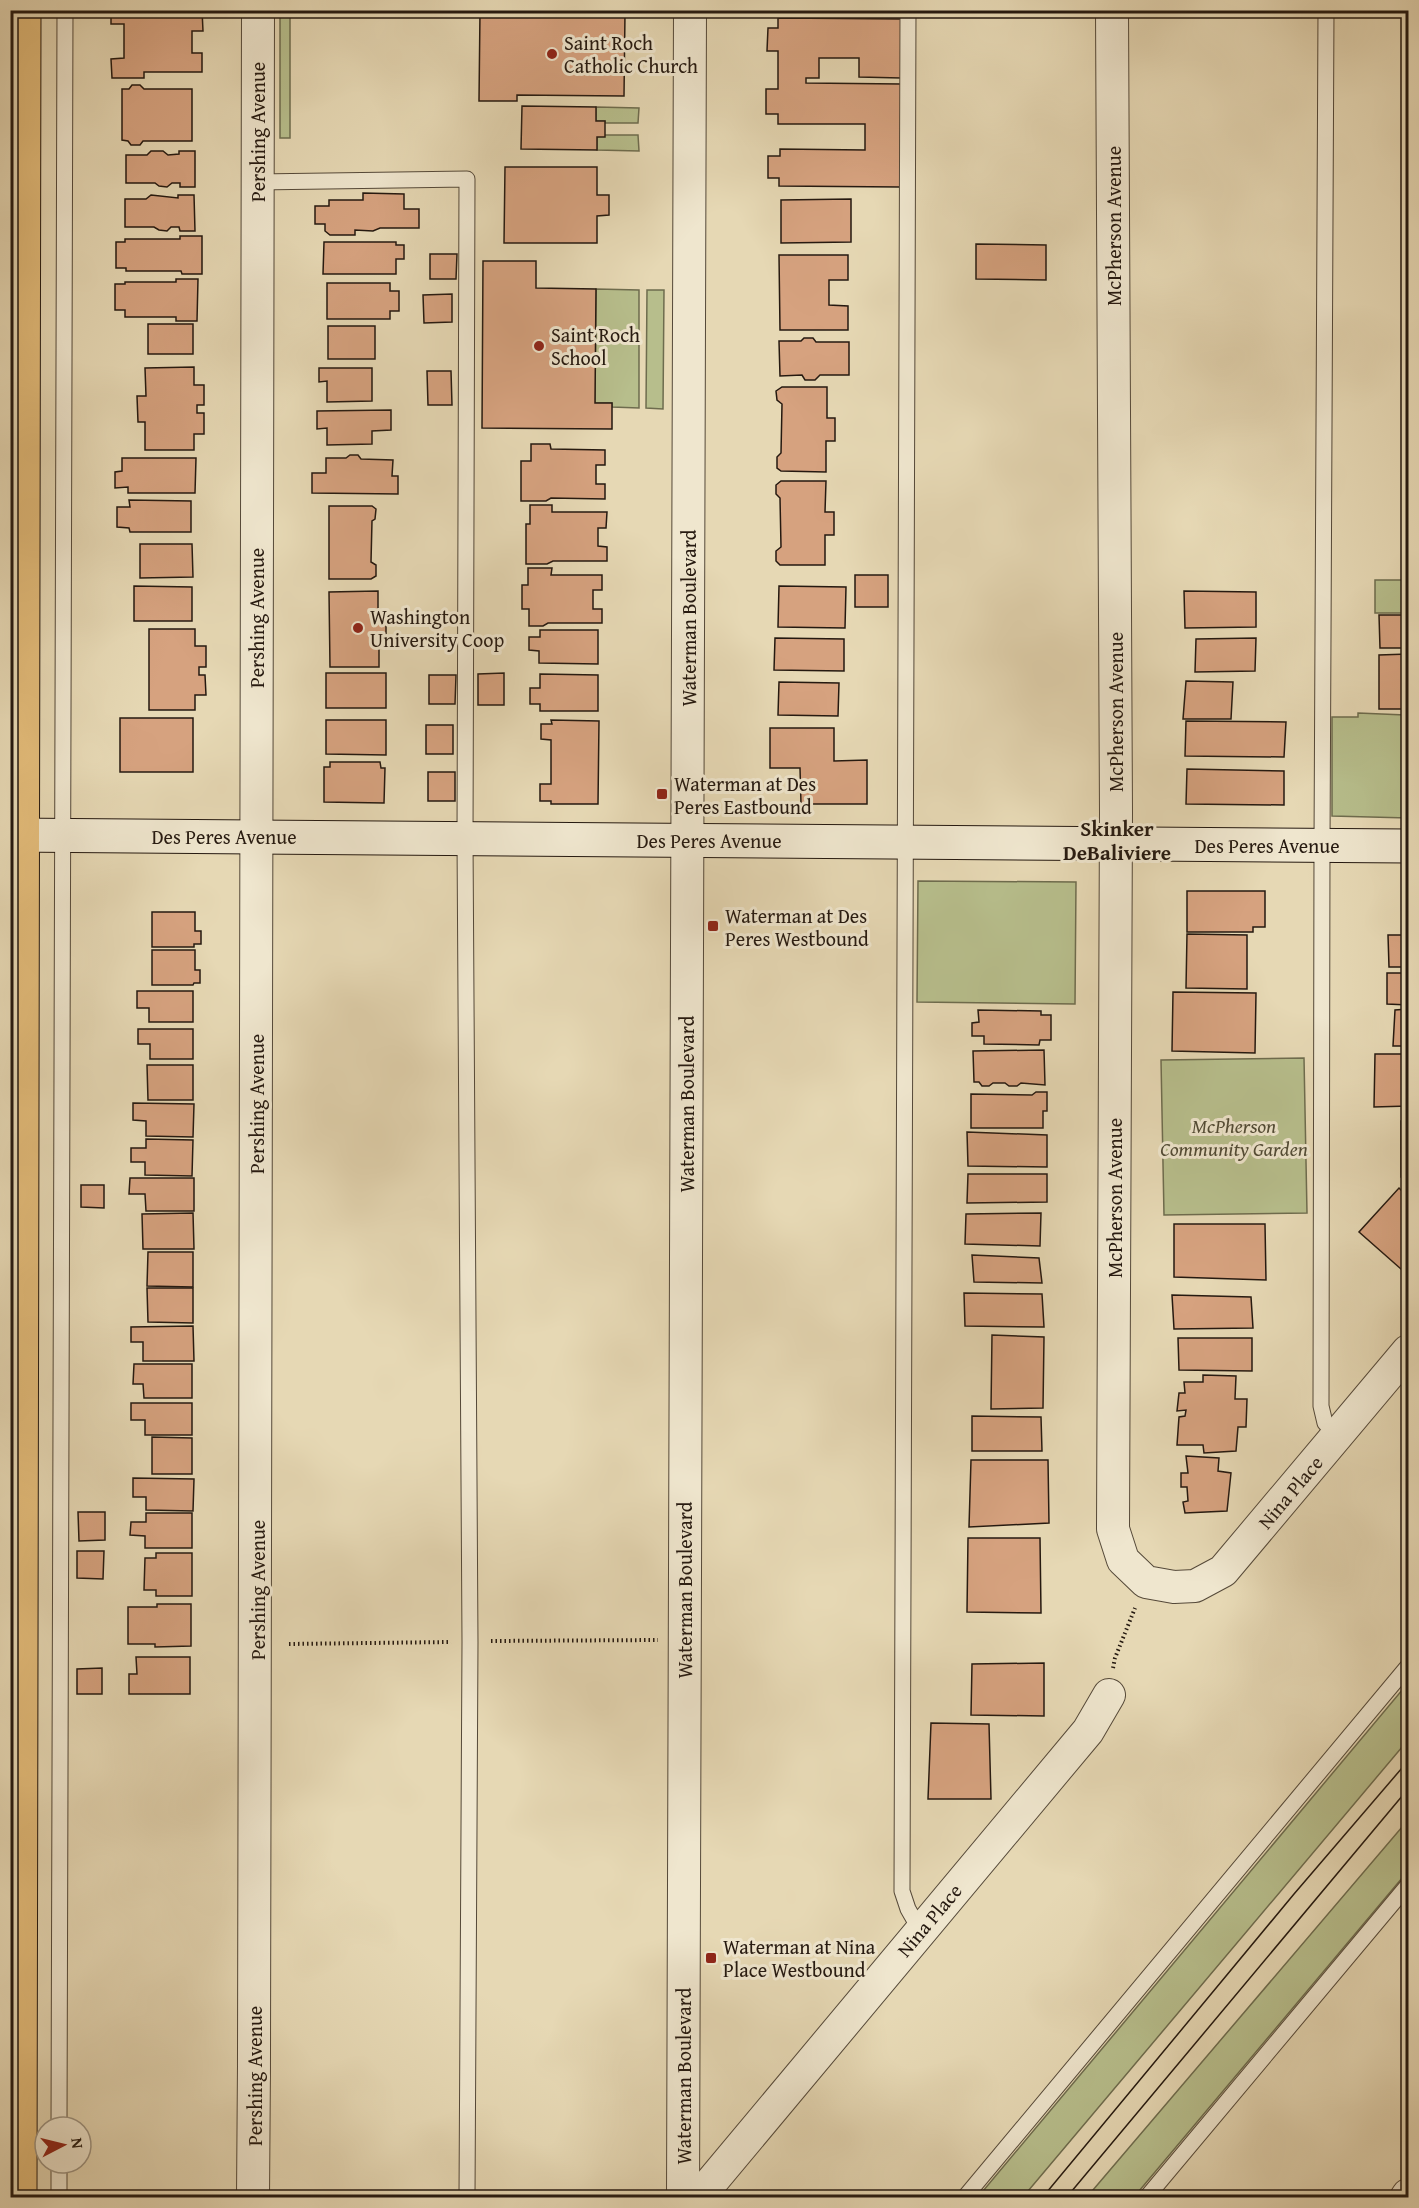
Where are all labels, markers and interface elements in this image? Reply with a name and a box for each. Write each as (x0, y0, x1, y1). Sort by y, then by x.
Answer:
place label: Saint Roch Catholic Church (564, 28, 698, 80)
marker: Saint Roch Catholic Church (545, 47, 559, 61)
street label: Pershing Avenue (243, 62, 272, 202)
street label: McPherson Avenue (1099, 146, 1128, 306)
place label: Saint Roch School (551, 320, 640, 372)
marker: Saint Roch School (532, 339, 546, 353)
street label: Waterman Boulevard (674, 529, 703, 706)
street label: Pershing Avenue (242, 548, 271, 688)
place label: Washington University Coop (370, 602, 504, 654)
marker: Washington University Coop (351, 621, 365, 635)
street label: McPherson Avenue (1101, 632, 1130, 792)
place label: Waterman at Des Peres Eastbound (674, 769, 816, 821)
marker: Waterman at Des Peres Eastbound (655, 787, 669, 801)
district label: Skinker DeBaliviere (1063, 813, 1171, 868)
street label: Des Peres Avenue (151, 822, 297, 851)
street label: Des Peres Avenue (636, 826, 782, 855)
street label: Des Peres Avenue (1194, 831, 1340, 860)
place label: Waterman at Des Peres Westbound (725, 901, 869, 953)
marker: Waterman at Des Peres Westbound (706, 919, 720, 933)
street label: Waterman Boulevard (672, 1015, 701, 1192)
street label: Pershing Avenue (242, 1034, 271, 1174)
park label: McPherson Community Garden (1160, 1111, 1308, 1163)
street label: McPherson Avenue (1100, 1118, 1129, 1278)
street label: Nina Place (1251, 1449, 1329, 1535)
street label: Waterman Boulevard (670, 1501, 699, 1678)
street label: Pershing Avenue (243, 1520, 272, 1660)
street label: Nina Place (890, 1877, 968, 1963)
place label: Waterman at Nina Place Westbound (723, 1932, 876, 1984)
marker: Waterman at Nina Place Westbound (704, 1951, 718, 1965)
street label: Waterman Boulevard (669, 1987, 698, 2164)
street label: Pershing Avenue (240, 2006, 269, 2146)
north arrow (33, 2115, 93, 2175)
text: N (65, 2136, 90, 2150)

